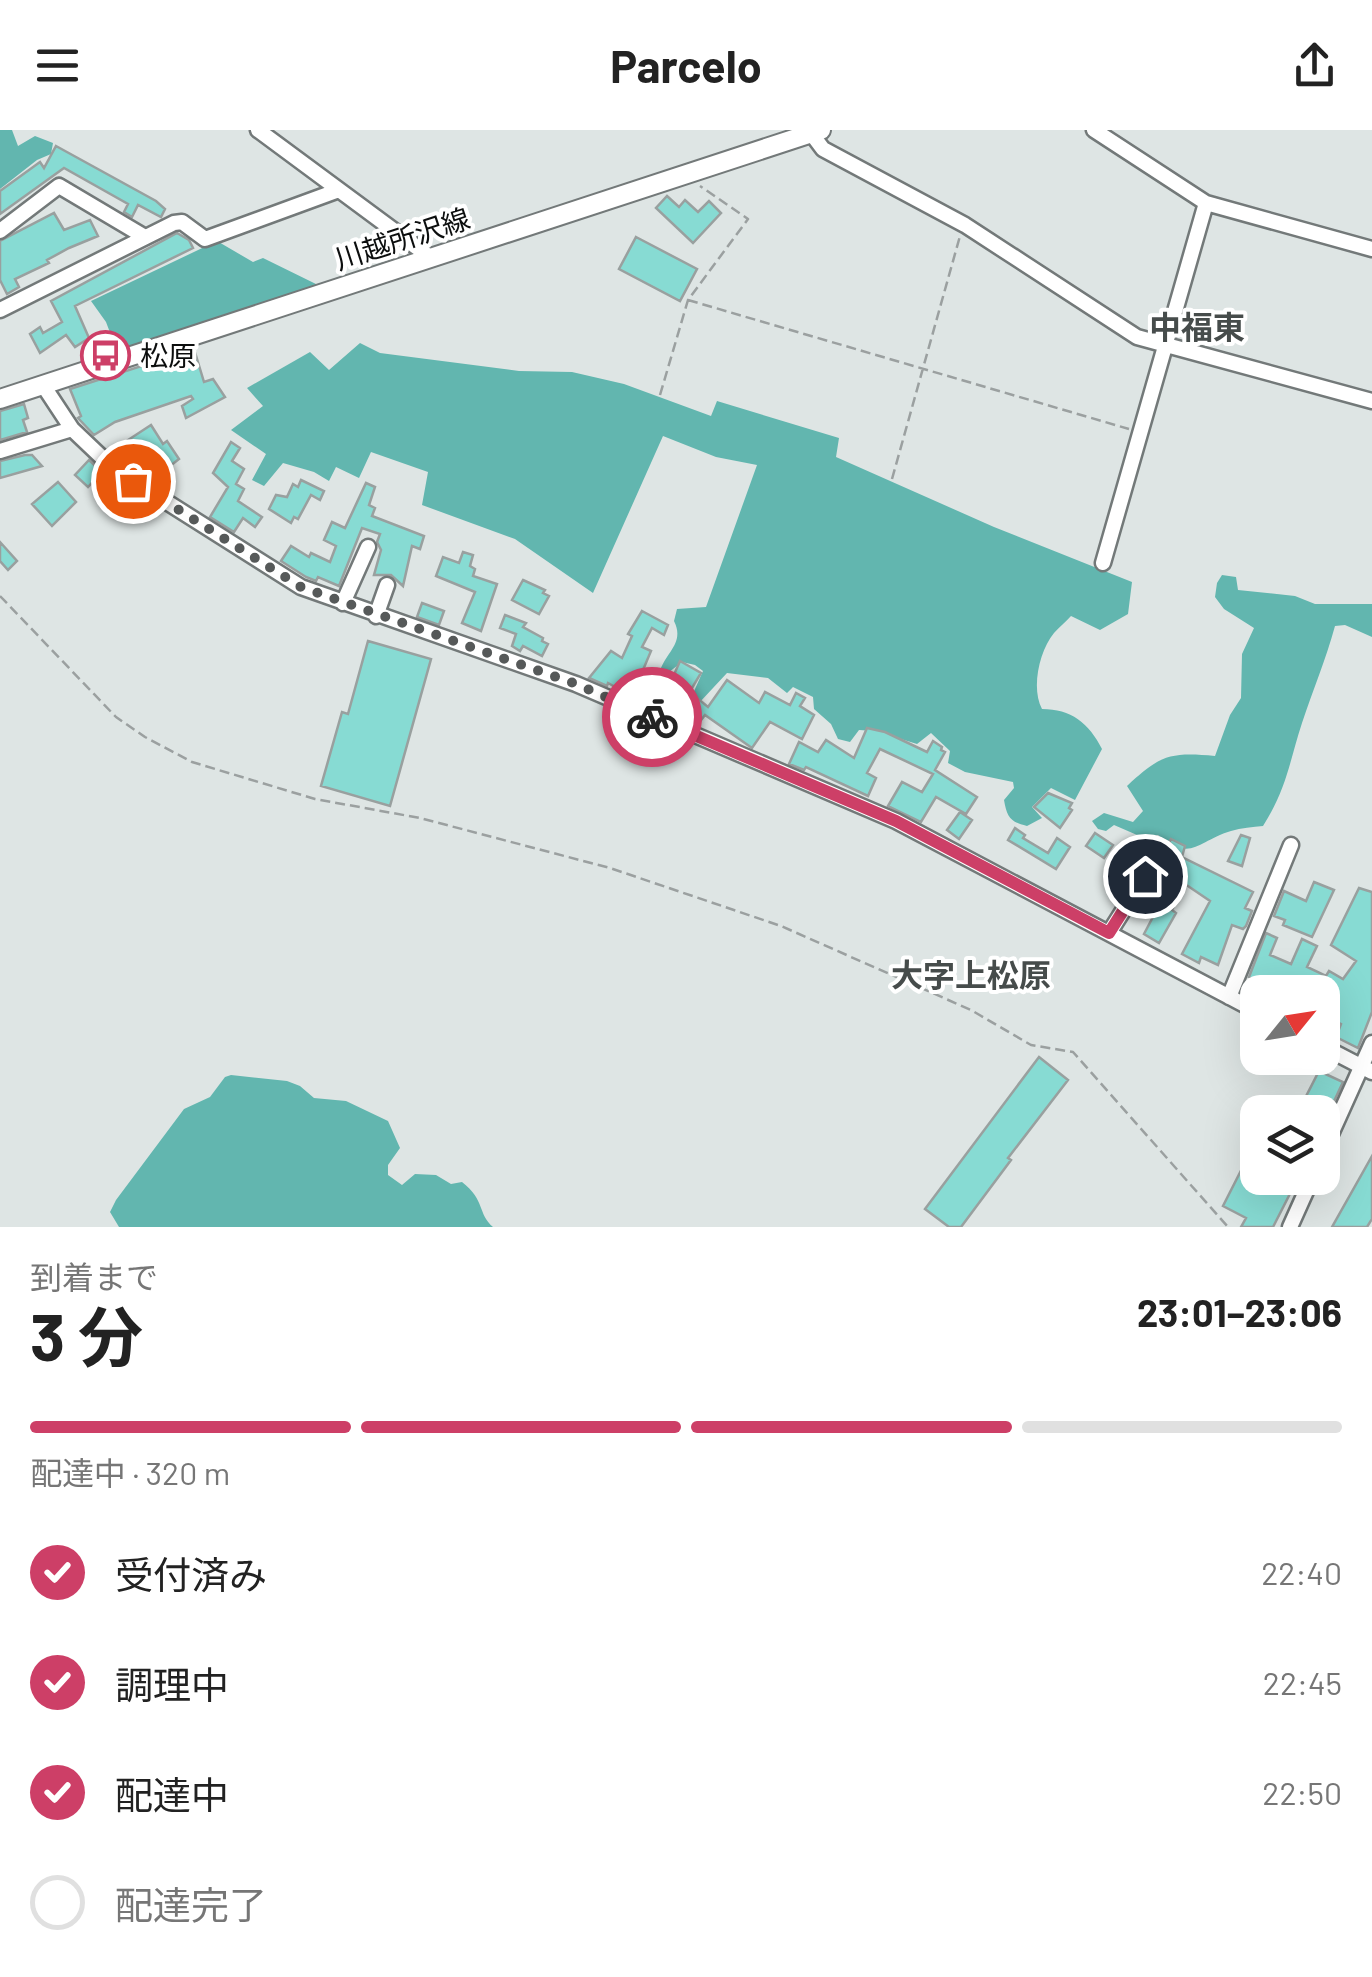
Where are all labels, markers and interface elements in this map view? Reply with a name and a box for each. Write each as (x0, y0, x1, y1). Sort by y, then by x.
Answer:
icon: menu (30, 38, 85, 93)
text: Parcelo (610, 38, 762, 92)
icon: share (1287, 38, 1342, 93)
street label: 川越所沢線 (330, 200, 474, 276)
district label: 中福東 (1149, 307, 1245, 345)
bus stop icon: 松原 (79, 329, 131, 381)
place label: 松原 (140, 338, 196, 372)
pin (91, 439, 176, 524)
icon: bag (106, 454, 161, 509)
courier (602, 667, 702, 767)
icon: bike (625, 690, 680, 745)
pin (1103, 834, 1188, 919)
icon: home (1118, 849, 1173, 904)
district label: 大字上松原 (891, 955, 1051, 993)
north arrow (1240, 975, 1340, 1075)
map controls (1240, 975, 1340, 1195)
button: layers (1240, 1095, 1340, 1195)
text: 到着まで (30, 1257, 158, 1295)
text: 23:01–23:06 (1137, 1289, 1342, 1335)
text: 3 分 (30, 1296, 143, 1374)
text: 配達中 · 320 m (30, 1453, 230, 1491)
icon: check (30, 1545, 85, 1600)
text: 受付済み (115, 1551, 267, 1597)
text: 22:40 (1261, 1553, 1342, 1591)
icon: check (30, 1655, 85, 1710)
text: 調理中 (115, 1661, 229, 1707)
text: 22:45 (1263, 1663, 1342, 1701)
icon: check (30, 1765, 85, 1820)
text: 配達中 (115, 1771, 229, 1817)
text: 22:50 (1262, 1773, 1342, 1811)
text: 配達完了 (115, 1881, 267, 1927)

